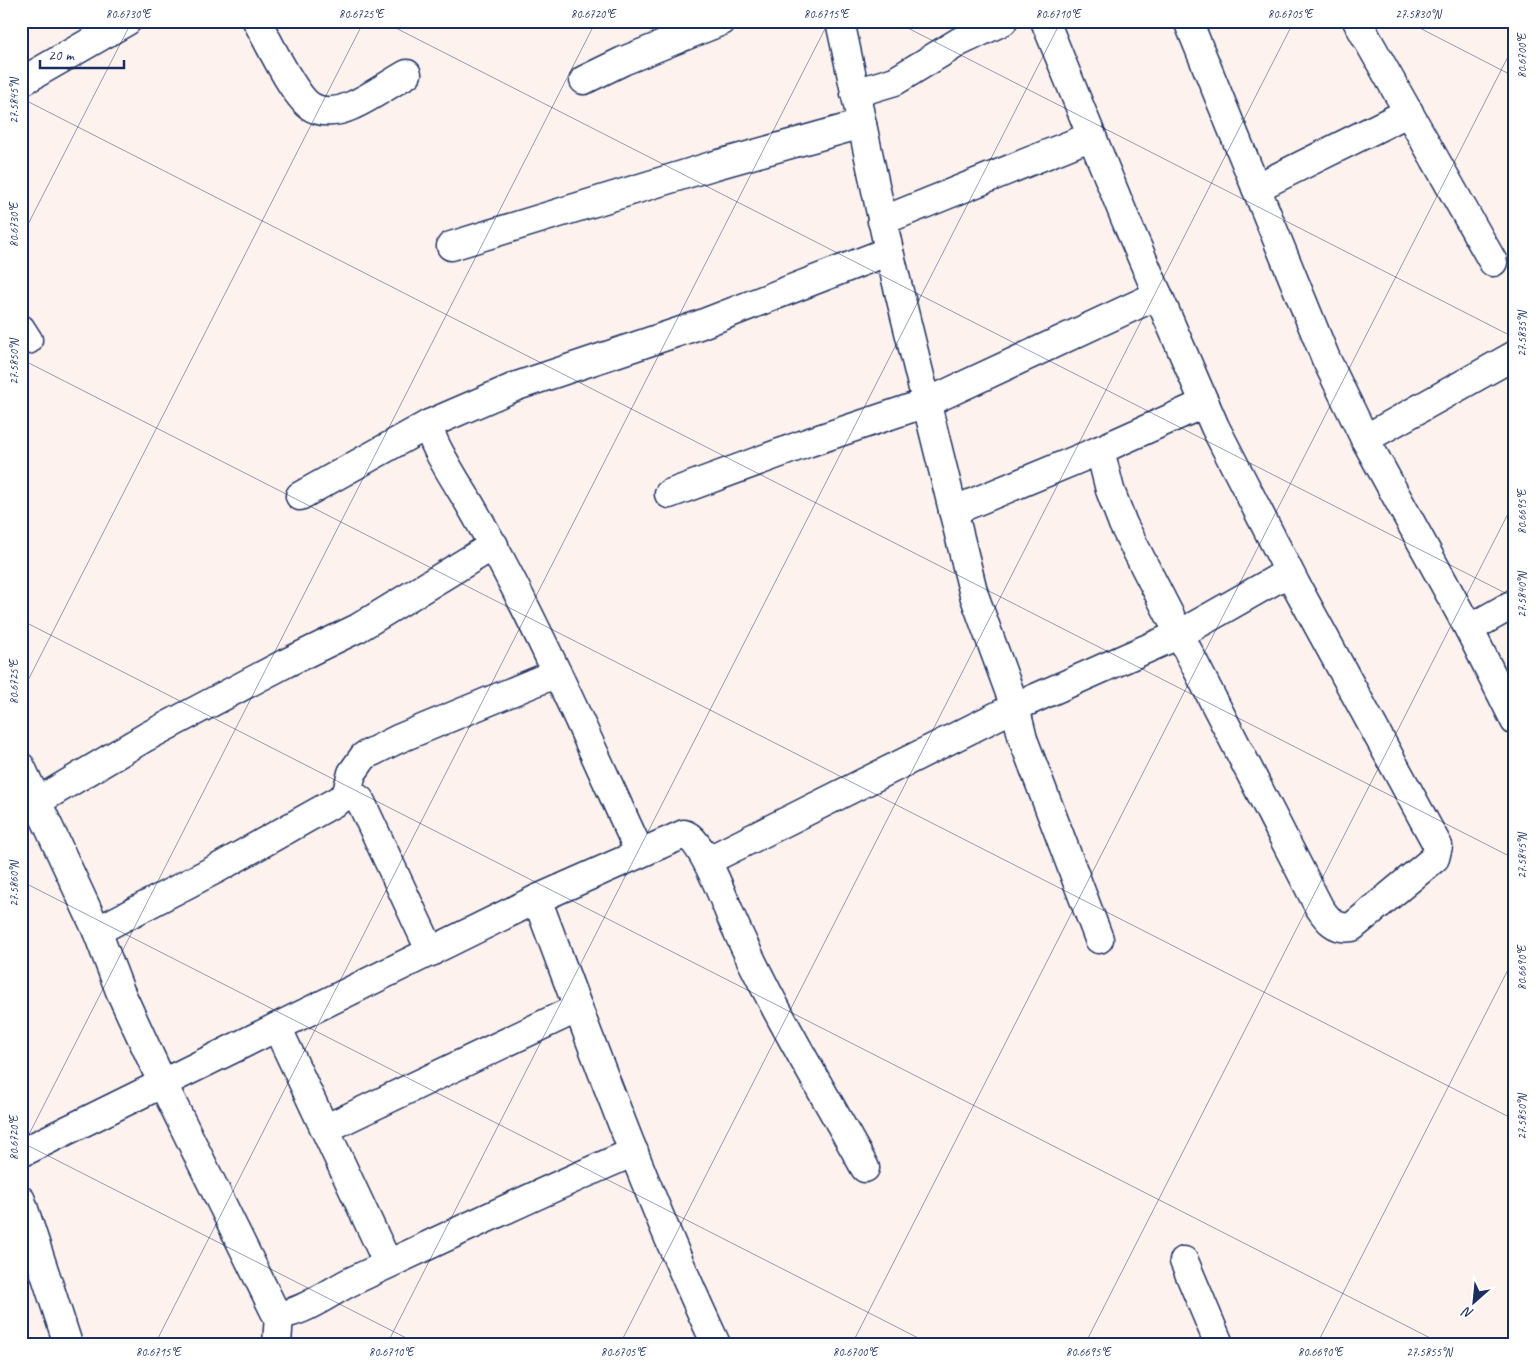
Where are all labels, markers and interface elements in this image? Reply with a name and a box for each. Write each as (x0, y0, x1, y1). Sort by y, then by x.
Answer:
text: 80.6730°E (106, 6, 152, 22)
text: 80.6725°E (339, 6, 385, 22)
text: 80.6720°E (571, 6, 617, 22)
text: 80.6715°E (804, 6, 850, 22)
text: 80.6710°E (1036, 6, 1082, 22)
text: 80.6705°E (1268, 6, 1314, 22)
text: 27.5830°N (1395, 6, 1442, 22)
text: 80.6700°E (1514, 32, 1530, 78)
scale bar (40, 38, 124, 70)
text: 20 m (48, 46, 75, 65)
text: 27.5845°N (6, 77, 22, 124)
text: 80.6730°E (6, 201, 22, 247)
text: 27.5835°N (1514, 310, 1530, 357)
text: 27.5850°N (6, 338, 22, 385)
text: 80.6695°E (1514, 488, 1530, 534)
text: 27.5840°N (1514, 571, 1530, 618)
text: 80.6725°E (6, 658, 22, 704)
text: 27.5845°N (1514, 832, 1530, 879)
text: 27.5860°N (6, 860, 22, 907)
text: 80.6690°E (1514, 944, 1530, 990)
text: 27.5850°N (1514, 1093, 1530, 1140)
text: 80.6720°E (6, 1114, 22, 1160)
north arrow (1448, 1278, 1498, 1328)
text: N (1459, 1303, 1476, 1323)
text: 80.6715°E (136, 1344, 182, 1360)
text: 80.6710°E (369, 1344, 415, 1360)
text: 80.6705°E (601, 1344, 647, 1360)
text: 80.6700°E (833, 1344, 879, 1360)
text: 80.6695°E (1066, 1344, 1112, 1360)
text: 80.6690°E (1298, 1344, 1344, 1360)
text: 27.5855°N (1406, 1344, 1453, 1360)

